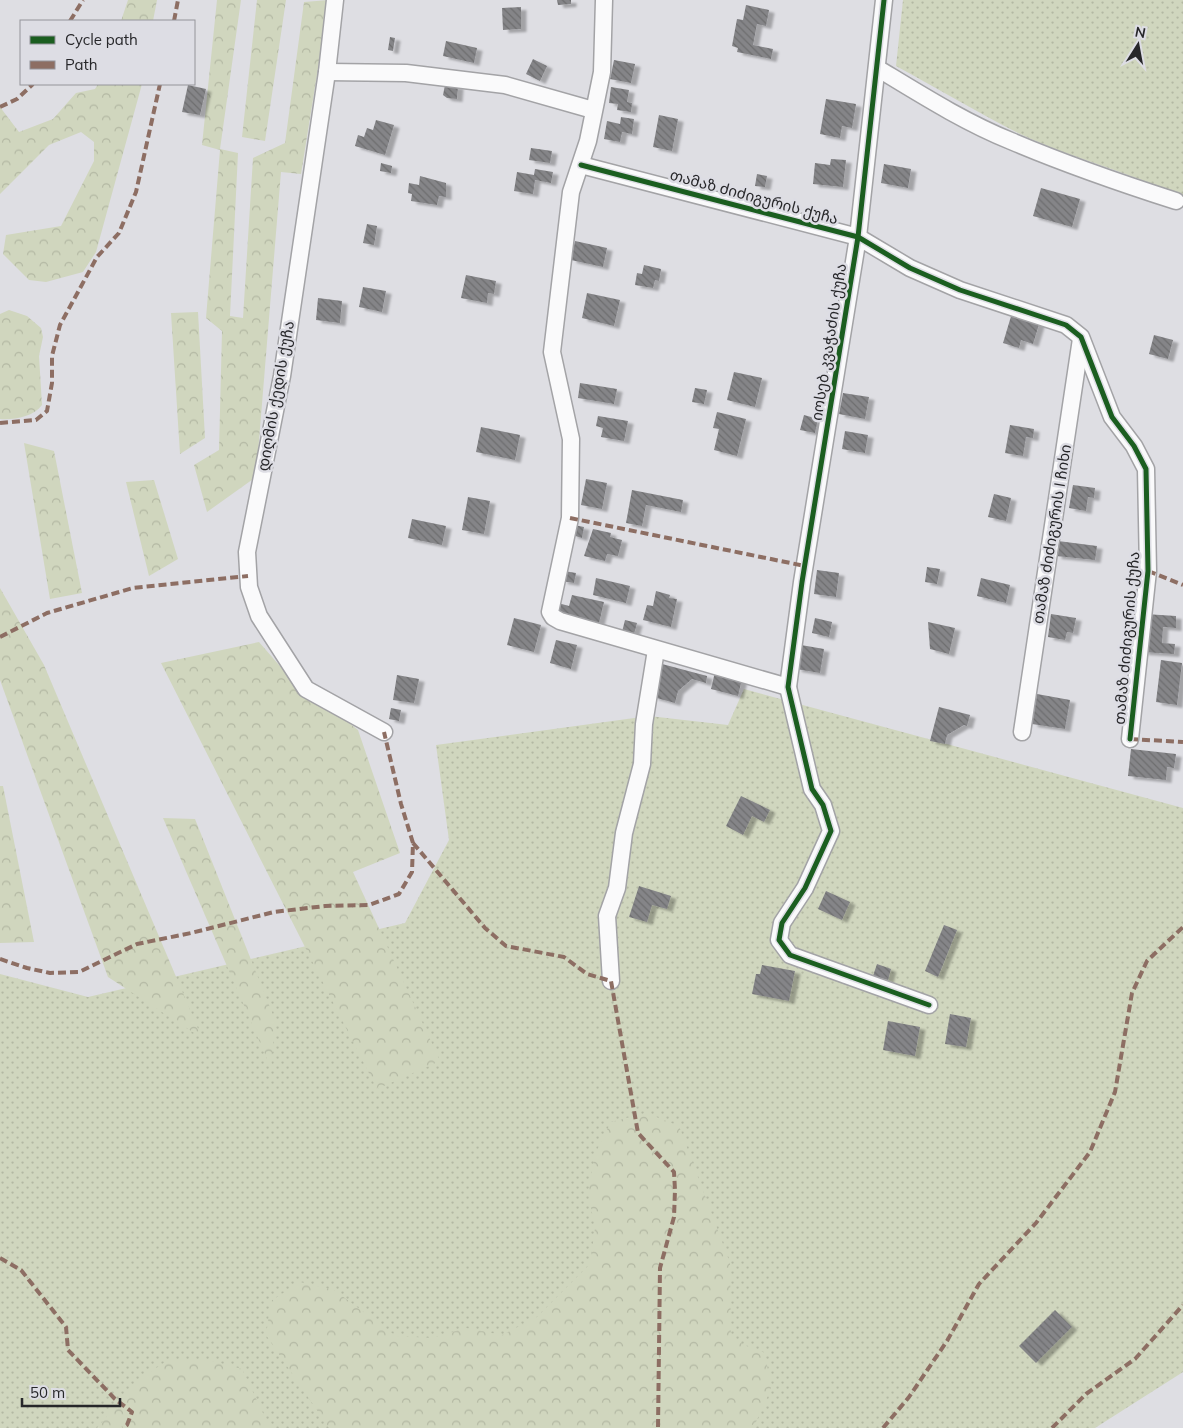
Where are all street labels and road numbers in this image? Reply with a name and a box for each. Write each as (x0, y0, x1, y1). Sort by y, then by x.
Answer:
street label: თამაზ ძიძიგურის ქუჩა (668, 165, 840, 228)
street label: იოსებ კვაჭაძის ქუჩა (807, 262, 850, 422)
street label: დიღმის ქედის ქუჩა (253, 319, 298, 472)
street label: თამაზ ძიძიგურის I ჩიხი (1028, 443, 1075, 625)
street label: თამაზ ძიძიგურის ქუჩა (1109, 551, 1144, 725)

